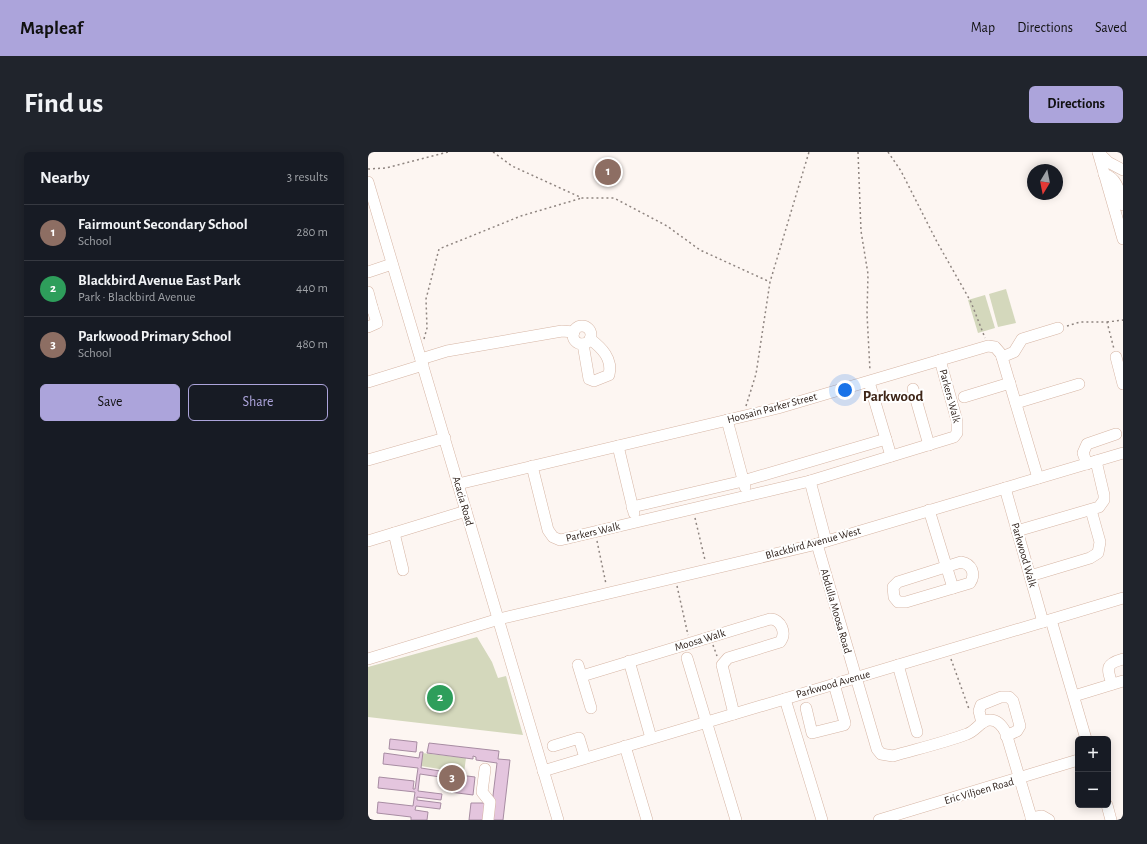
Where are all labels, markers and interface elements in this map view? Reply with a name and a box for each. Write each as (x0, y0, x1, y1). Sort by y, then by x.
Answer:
text: Mapleaf (20, 19, 83, 38)
text: Map (971, 21, 995, 35)
text: Directions (1017, 21, 1073, 35)
text: Saved (1095, 21, 1127, 35)
button: Directions (1029, 86, 1123, 123)
text: Find us (24, 90, 103, 118)
pin: 1 (595, 157, 621, 187)
north arrow (1027, 164, 1063, 200)
text: Nearby (40, 169, 90, 186)
text: 3 results (287, 171, 328, 184)
text: Fairmount Secondary School (78, 217, 248, 232)
text: 1 (51, 226, 55, 239)
text: 280 m (297, 226, 328, 239)
text: School (78, 235, 112, 248)
text: Blackbird Avenue East Park (78, 273, 241, 288)
text: 2 (50, 282, 56, 295)
text: 440 m (296, 282, 328, 295)
text: Park · Blackbird Avenue (78, 291, 196, 304)
text: Parkwood Primary School (78, 329, 231, 344)
text: 3 (50, 338, 56, 351)
text: 480 m (296, 338, 328, 351)
text: School (78, 347, 112, 360)
street label: Parkers Walk (938, 368, 962, 424)
your location (835, 380, 855, 400)
button: Save (40, 384, 180, 421)
button: Share (188, 384, 328, 421)
district label: Parkwood (863, 389, 923, 404)
street label: Hoosain Parker Street (726, 391, 819, 425)
street label: Acacia Road (451, 475, 475, 527)
street label: Parkers Walk (565, 520, 621, 544)
street label: Parkwood Walk (1010, 521, 1038, 589)
street label: Blackbird Avenue West (764, 525, 862, 561)
street label: Abdulla Moosa Road (819, 567, 853, 655)
street label: Moosa Walk (673, 627, 727, 653)
street label: Parkwood Avenue (795, 668, 871, 700)
pin: 2 (427, 683, 453, 713)
map controls (1075, 736, 1111, 808)
button: + (1075, 736, 1111, 772)
pin: 3 (439, 763, 465, 793)
button: − (1075, 772, 1111, 808)
street label: Eric Viljoen Road (943, 776, 1015, 806)

